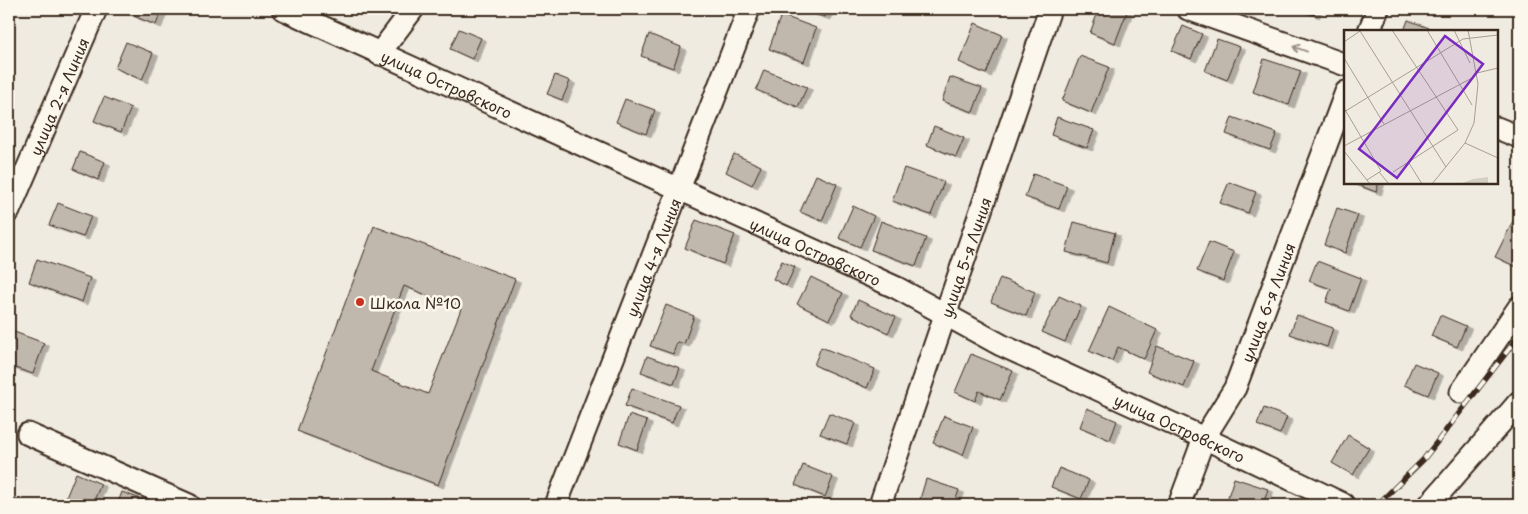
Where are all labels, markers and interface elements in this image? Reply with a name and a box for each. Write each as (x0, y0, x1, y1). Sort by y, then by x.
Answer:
inset map (1344, 30, 1498, 184)
street label: улица 2-я Линия (23, 34, 94, 159)
street label: улица Островского (378, 44, 516, 123)
one-way arrow (1292, 44, 1308, 53)
street label: улица 4-я Линия (619, 194, 686, 320)
street label: улица 5-я Линия (934, 194, 996, 320)
street label: улица Островского (746, 211, 885, 291)
street label: улица 6-я Линия (1234, 239, 1300, 365)
place label: Школа №10 (370, 291, 461, 314)
marker: Школа №10 (354, 296, 366, 308)
street label: улица Островского (1111, 387, 1249, 468)

